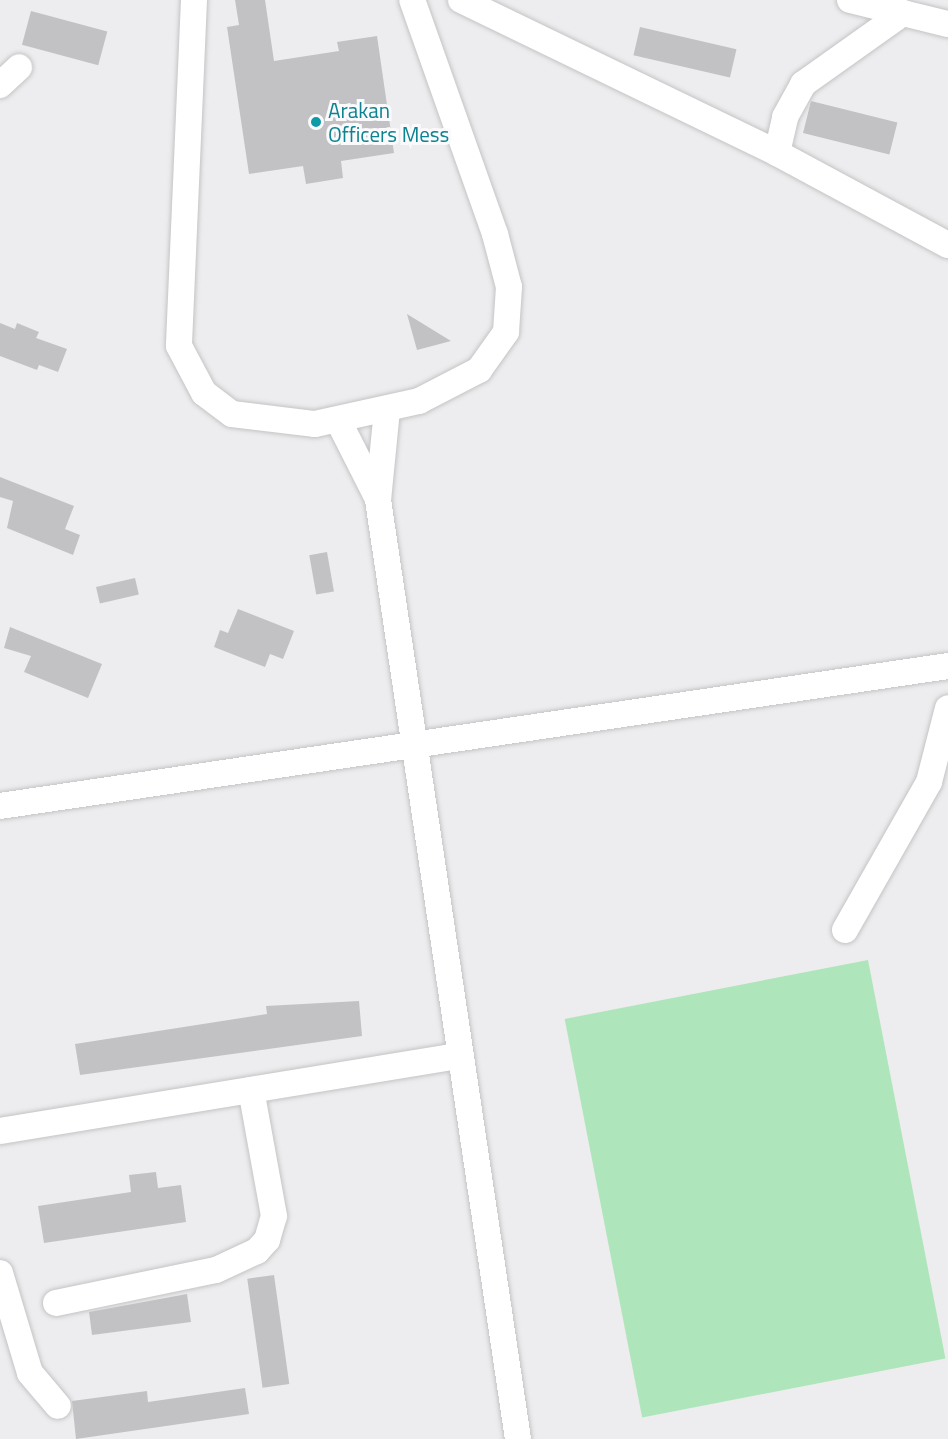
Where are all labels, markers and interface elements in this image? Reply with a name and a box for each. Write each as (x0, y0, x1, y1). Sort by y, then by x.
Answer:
place label: Arakan Officers Mess (328, 97, 449, 147)
marker: Arakan Officers Mess (309, 115, 323, 129)

